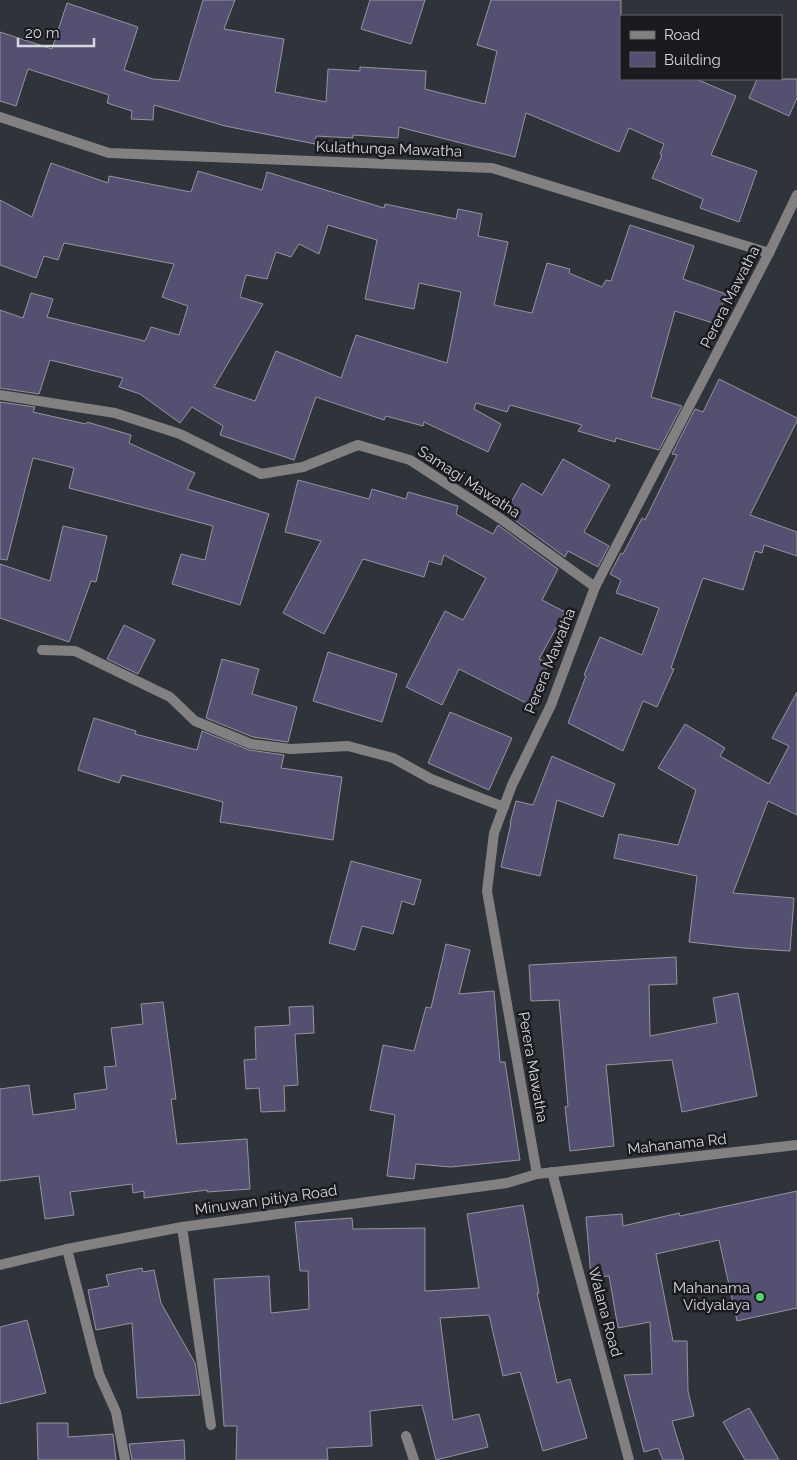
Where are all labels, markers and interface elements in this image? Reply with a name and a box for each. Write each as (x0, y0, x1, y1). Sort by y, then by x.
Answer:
scale bar (18, 15, 94, 47)
legend (620, 15, 782, 80)
text: 20 m (25, 24, 60, 42)
text: Road (664, 26, 700, 44)
text: Building (664, 51, 721, 69)
street label: Kulathunga Mawatha (316, 137, 462, 161)
street label: Perera Mawatha (697, 243, 763, 351)
street label: Samagi Mawatha (414, 442, 524, 522)
street label: Perera Mawatha (521, 606, 579, 716)
street label: Perera Mawatha (514, 1010, 552, 1124)
street label: Mahanama Rd (626, 1130, 728, 1158)
street label: Minuwan pitiya Road (194, 1181, 338, 1219)
street label: Walana Road (584, 1265, 626, 1359)
place label: Mahanama Vidyalaya (673, 1279, 750, 1314)
marker: Mahanama Vidyalaya (754, 1291, 766, 1303)

